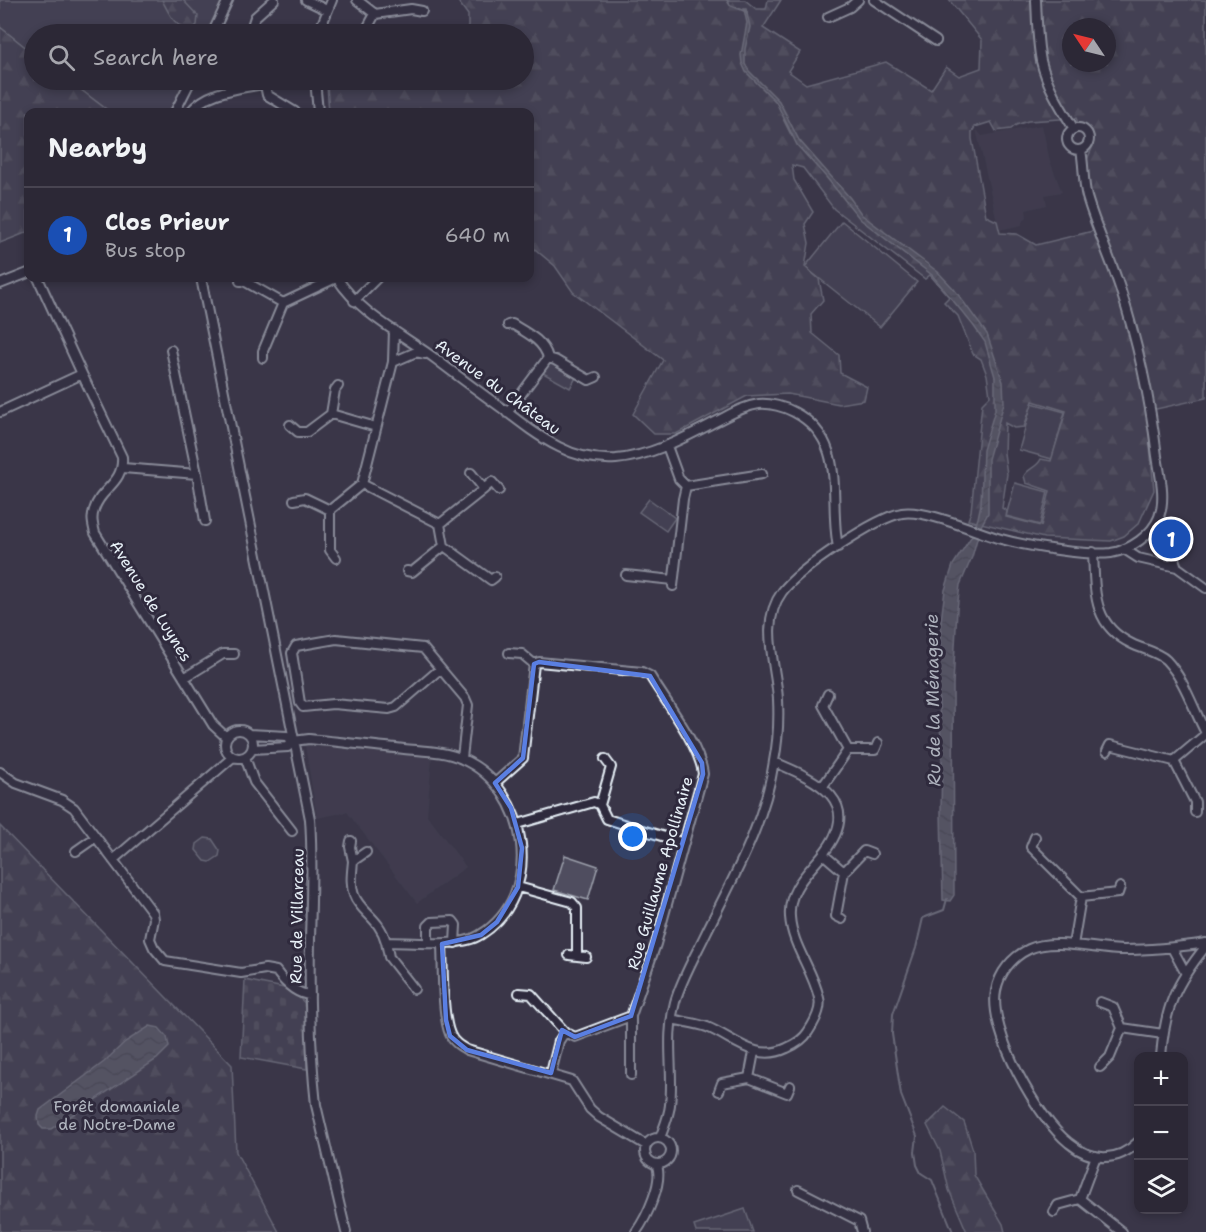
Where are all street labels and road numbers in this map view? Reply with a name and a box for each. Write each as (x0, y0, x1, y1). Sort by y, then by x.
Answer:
street label: Avenue du Château (431, 334, 565, 440)
street label: Avenue de Luynes (105, 536, 197, 666)
street label: Rue Guillaume Apollinaire (622, 774, 698, 972)
street label: Rue de Villarceau (285, 848, 309, 984)

